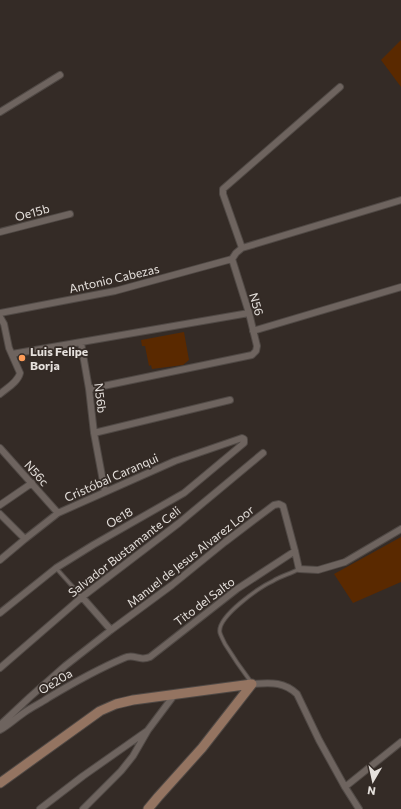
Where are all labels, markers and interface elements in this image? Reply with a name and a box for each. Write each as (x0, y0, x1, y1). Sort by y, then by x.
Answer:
street label: Oe15b (13, 201, 51, 223)
street label: Antonio Cabezas (67, 261, 161, 295)
street label: N56 (247, 291, 267, 317)
place label: Luis Felipe Borja (30, 344, 88, 372)
marker: Luis Felipe Borja (17, 353, 27, 363)
street label: N56b (92, 382, 110, 414)
street label: Cristóbal Caranqui (62, 450, 160, 504)
street label: N56c (22, 457, 52, 489)
street label: Manuel de Jesus Alvarez Loor (124, 502, 257, 611)
street label: Salvador Bustamante Celi (65, 503, 183, 599)
street label: Oe18 (103, 504, 135, 530)
street label: Tito del Salto (171, 574, 237, 628)
street label: Oe20a (36, 666, 74, 696)
north arrow (353, 761, 393, 801)
text: N (366, 784, 376, 798)

